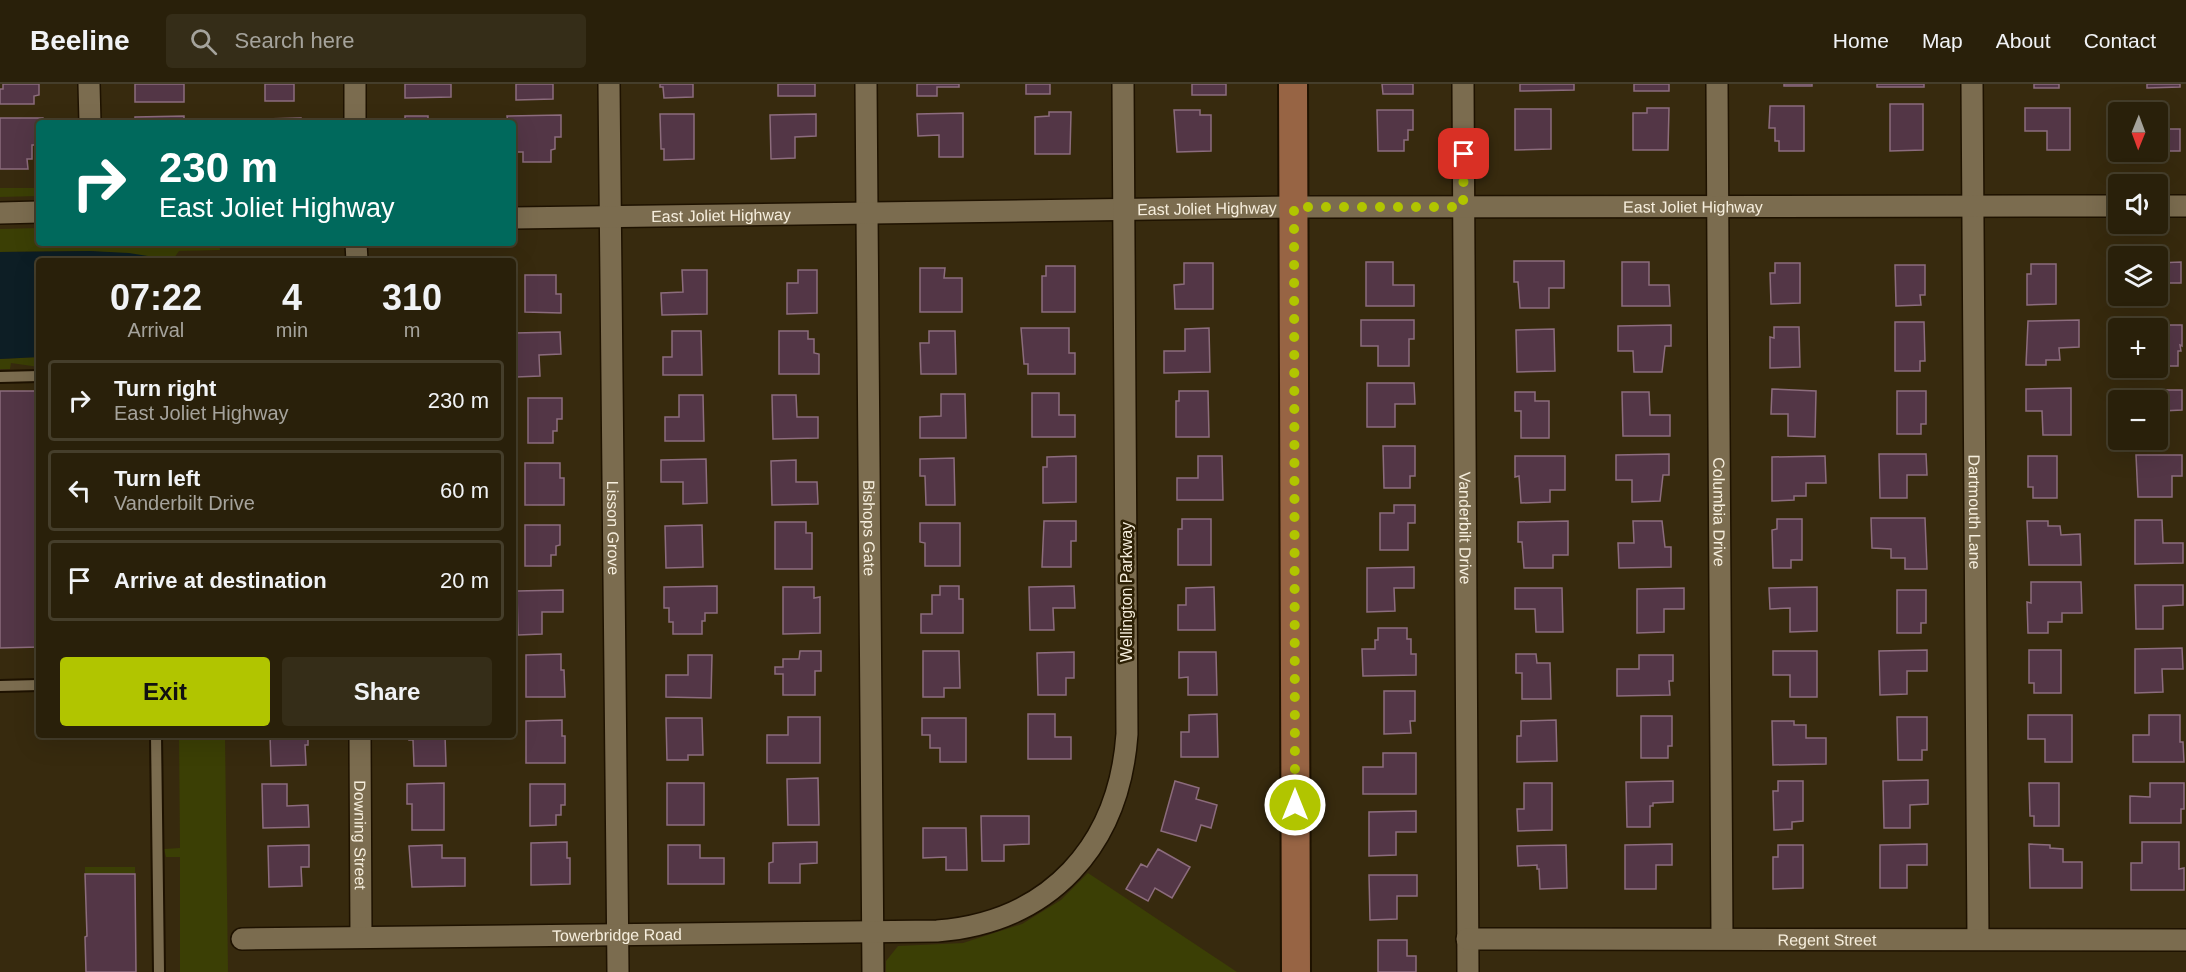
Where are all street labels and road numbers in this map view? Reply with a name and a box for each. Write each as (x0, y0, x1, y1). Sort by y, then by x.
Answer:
street label: East Joliet Highway (1623, 198, 1763, 216)
street label: East Joliet Highway (1137, 199, 1277, 218)
street label: East Joliet Highway (651, 206, 791, 225)
street label: Dartmouth Lane (1966, 455, 1983, 570)
street label: Columbia Drive (1710, 457, 1728, 567)
street label: Vanderbilt Drive (1456, 472, 1474, 585)
street label: Bishops Gate (860, 480, 878, 576)
street label: Lisson Grove (604, 481, 622, 575)
street label: Wellington Parkway (1118, 522, 1135, 662)
street label: Downing Street (351, 780, 369, 890)
street label: Towerbridge Road (552, 926, 682, 944)
street label: Regent Street (1778, 931, 1877, 949)

